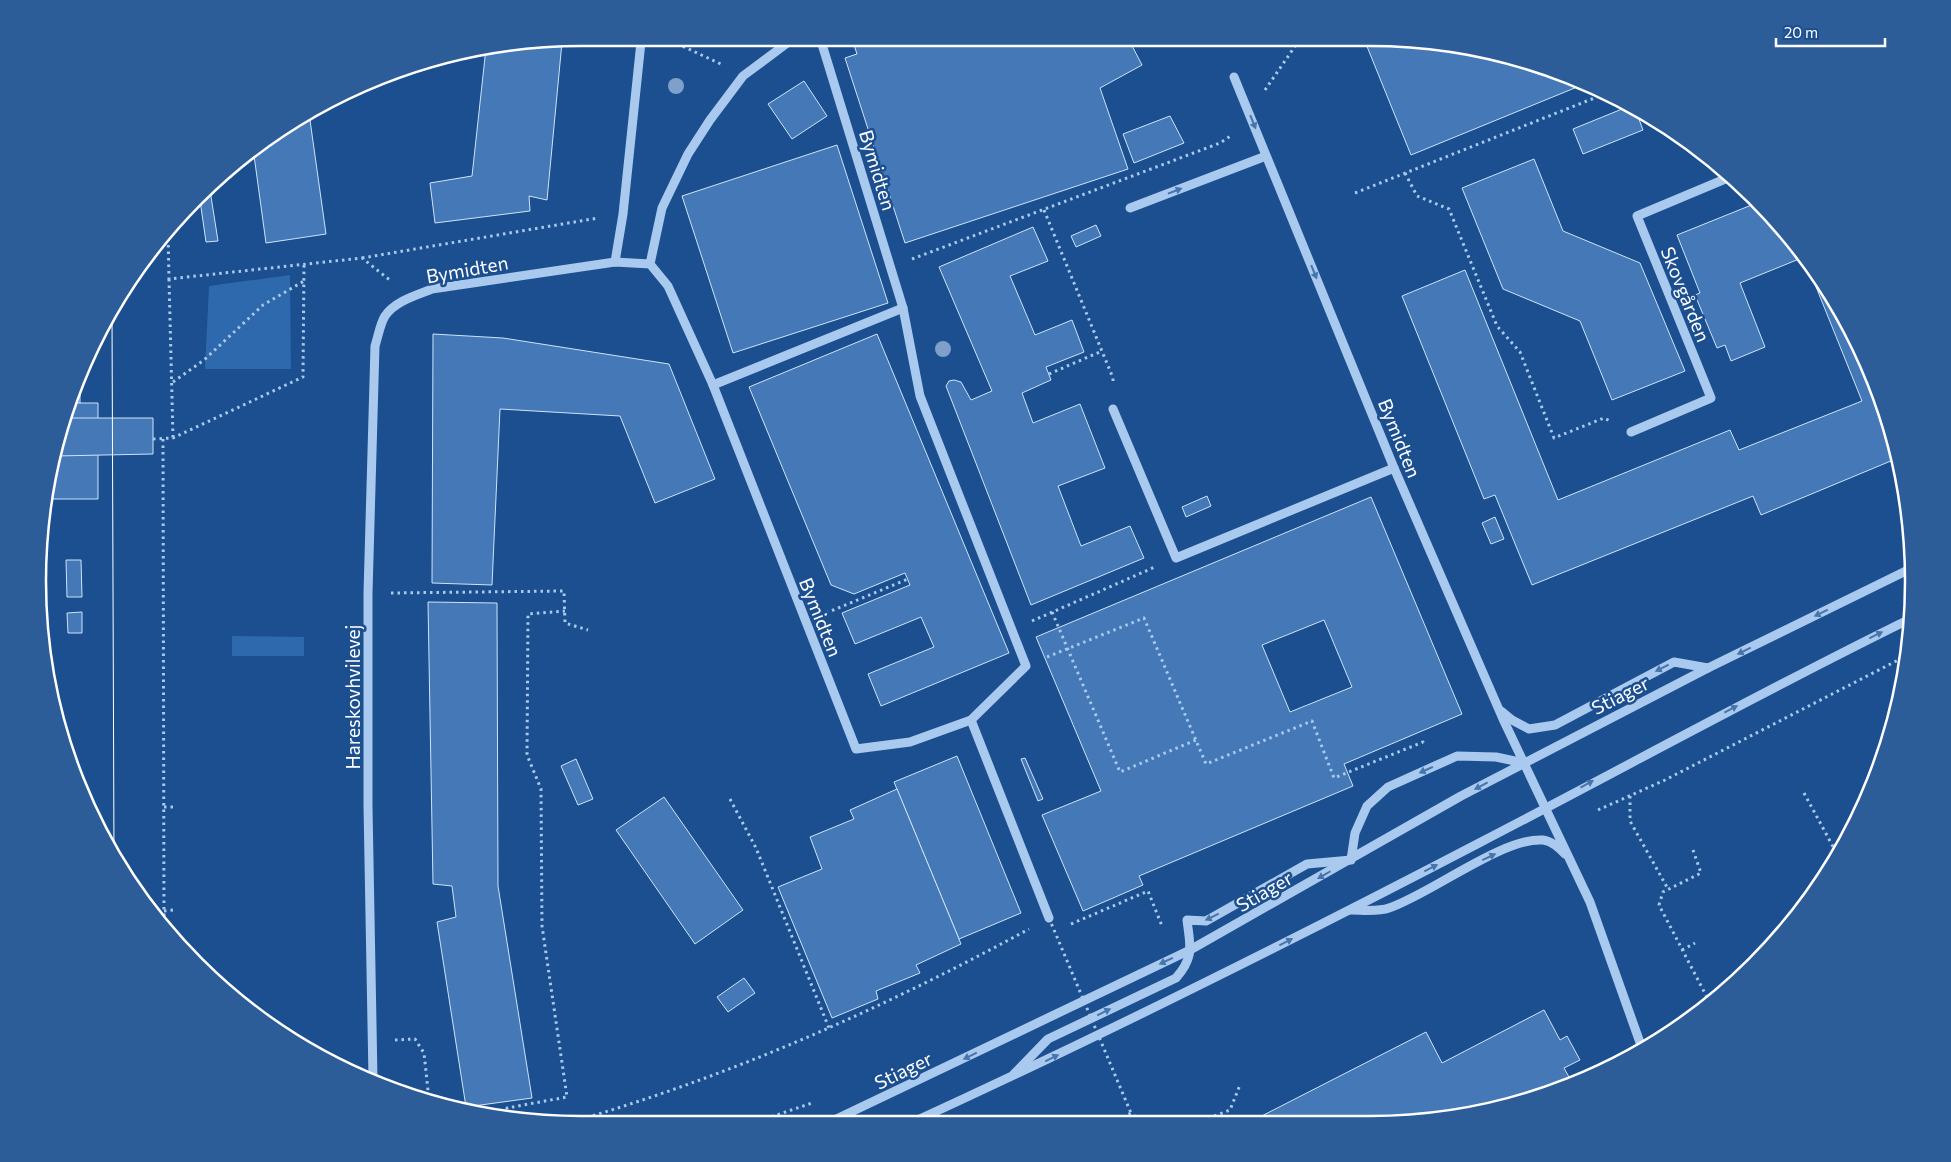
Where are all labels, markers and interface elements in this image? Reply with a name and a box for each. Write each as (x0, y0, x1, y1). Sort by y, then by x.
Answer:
scale bar (1776, 15, 1885, 47)
text: 20 m (1784, 23, 1818, 41)
one-way arrow (1249, 115, 1257, 130)
street label: Bymidten (855, 127, 901, 213)
one-way arrow (1168, 187, 1183, 194)
street label: Skovgården (1656, 243, 1716, 345)
street label: Bymidten (424, 250, 510, 288)
one-way arrow (1311, 265, 1318, 280)
street label: Bymidten (1374, 395, 1426, 481)
street label: Bymidten (795, 574, 847, 660)
one-way arrow (1814, 608, 1829, 617)
street label: Hareskovhvilevej (341, 625, 364, 769)
one-way arrow (1869, 631, 1883, 639)
one-way arrow (1737, 647, 1751, 655)
one-way arrow (1655, 664, 1669, 672)
street label: Stiager (1587, 671, 1653, 719)
one-way arrow (1724, 705, 1738, 713)
one-way arrow (1419, 766, 1433, 774)
one-way arrow (1581, 780, 1594, 789)
one-way arrow (1473, 782, 1488, 790)
one-way arrow (1482, 853, 1497, 861)
one-way arrow (1424, 864, 1438, 872)
street label: Stiager (1232, 866, 1297, 916)
one-way arrow (1317, 871, 1332, 879)
one-way arrow (1205, 914, 1219, 922)
one-way arrow (1279, 938, 1294, 946)
one-way arrow (1159, 957, 1173, 965)
one-way arrow (1097, 1008, 1112, 1017)
street label: Stiager (870, 1046, 936, 1094)
one-way arrow (963, 1052, 977, 1060)
one-way arrow (1045, 1054, 1059, 1062)

